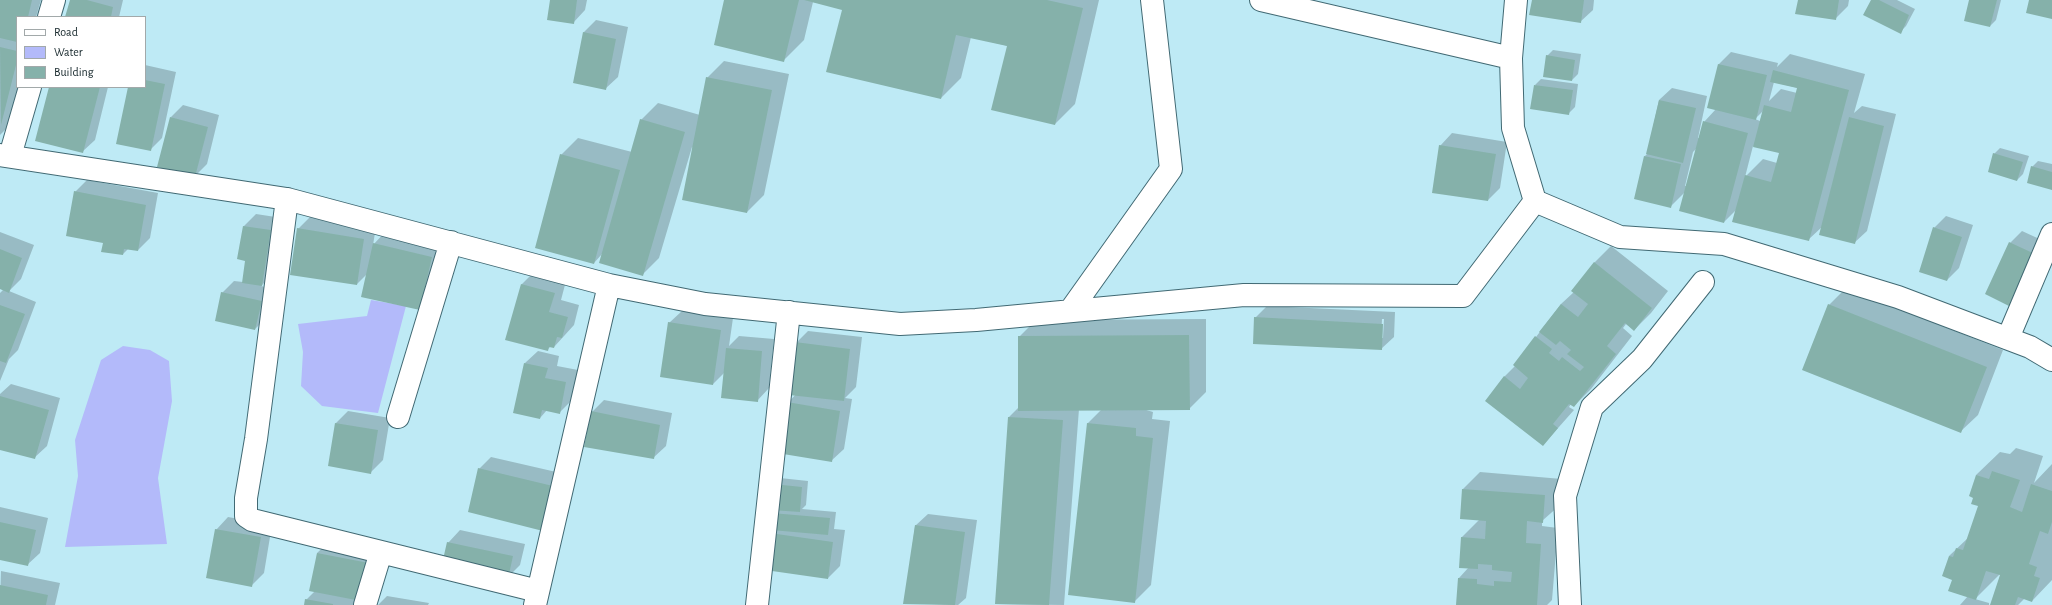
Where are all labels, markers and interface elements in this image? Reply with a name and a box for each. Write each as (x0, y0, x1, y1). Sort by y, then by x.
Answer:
legend (16, 16, 146, 88)
text: Road (54, 26, 78, 38)
text: Water (54, 46, 83, 58)
text: Building (54, 66, 94, 78)

